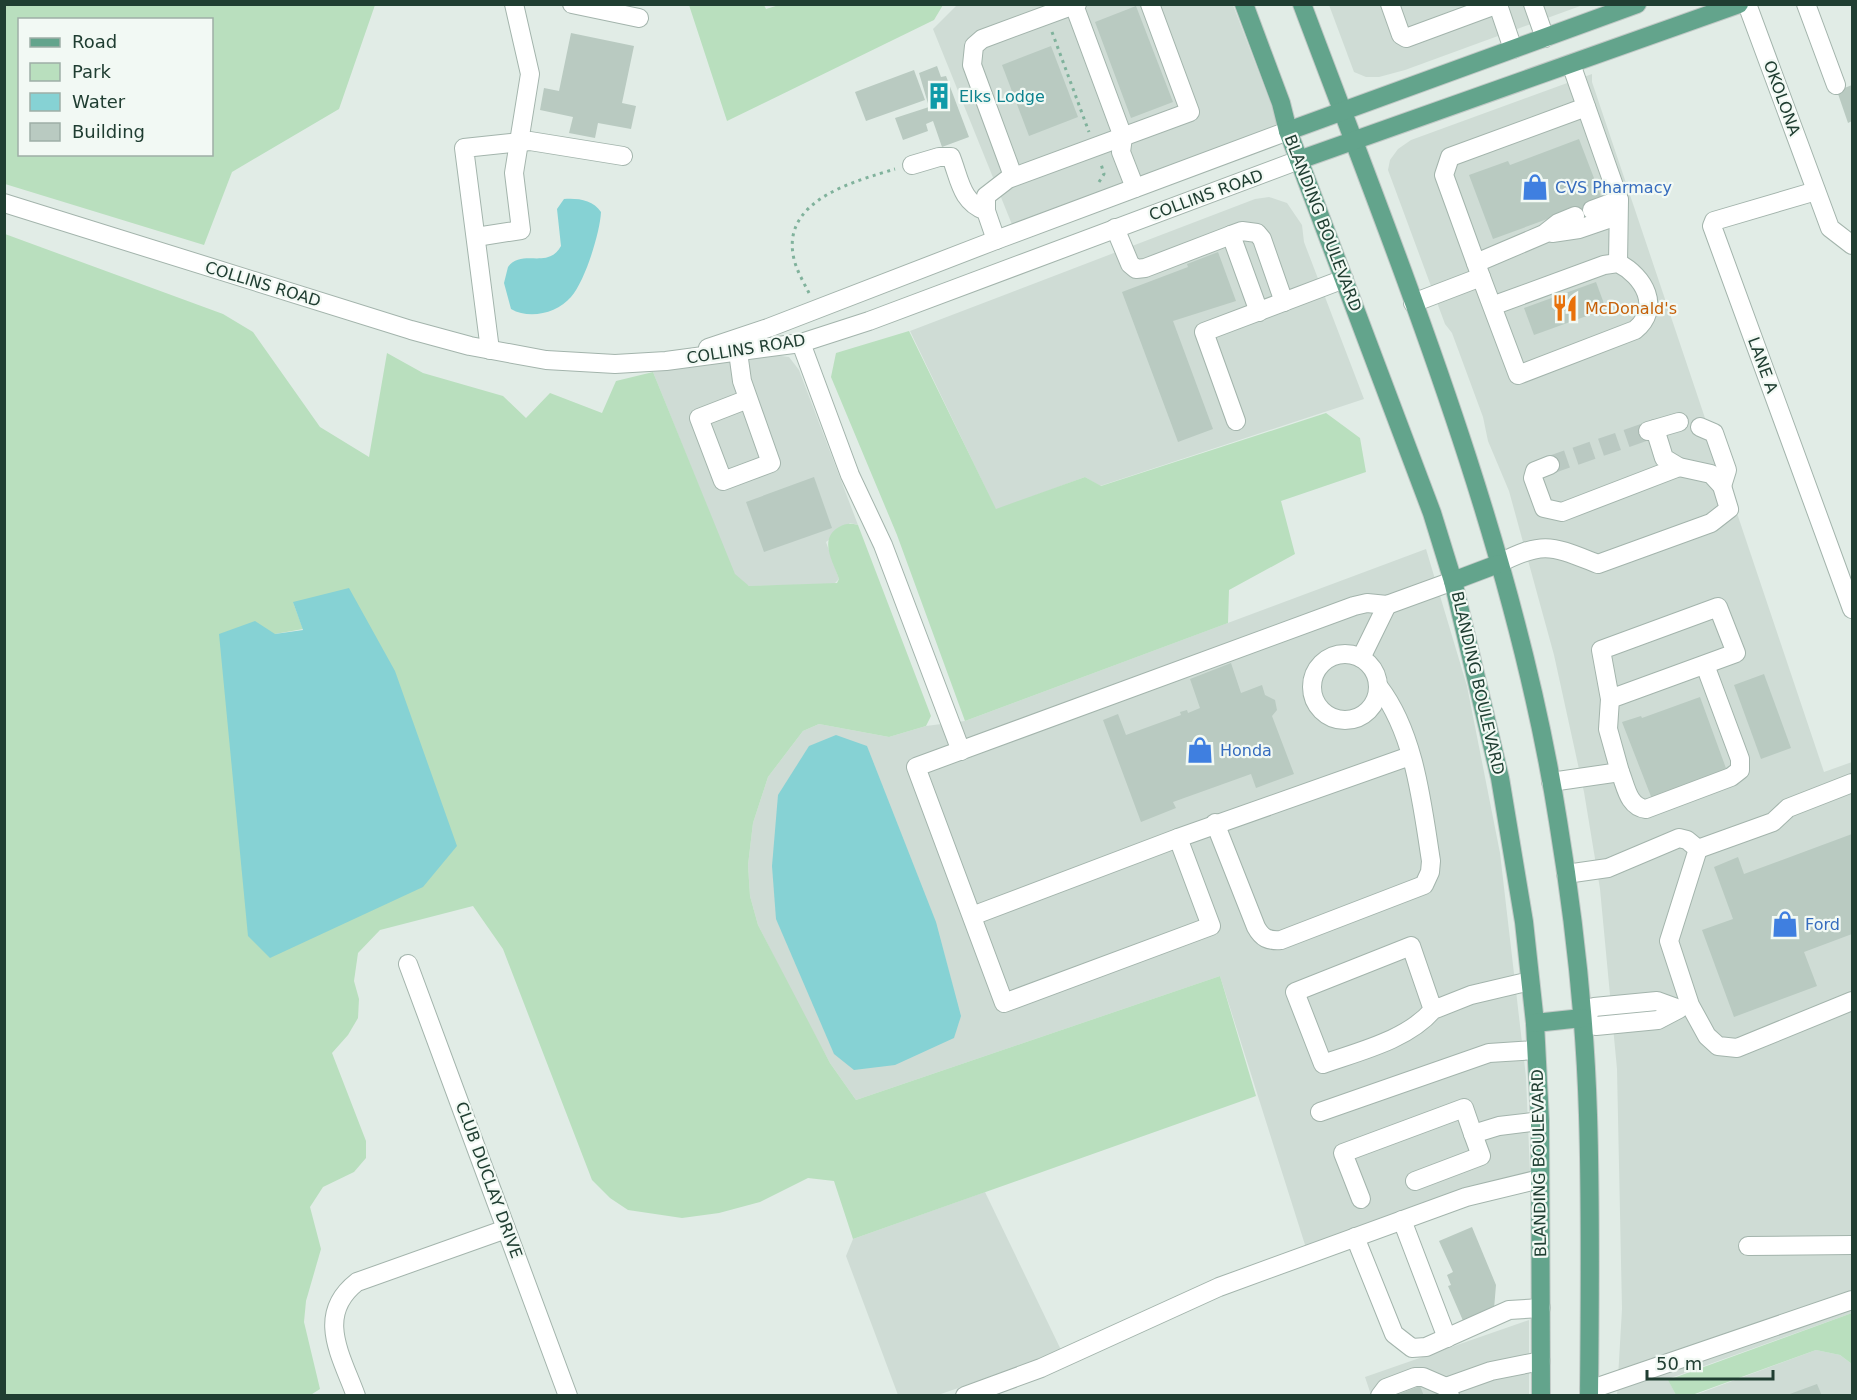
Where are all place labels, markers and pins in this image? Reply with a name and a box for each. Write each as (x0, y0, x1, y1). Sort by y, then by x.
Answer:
building icon: Elks Lodge (924, 81, 954, 111)
place label: Elks Lodge (959, 87, 1045, 106)
shop icon: CVS Pharmacy (1520, 172, 1550, 202)
place label: CVS Pharmacy (1555, 178, 1672, 197)
restaurant icon: McDonald's (1550, 293, 1580, 323)
place label: McDonald's (1585, 299, 1677, 318)
shop icon: Honda (1185, 735, 1215, 765)
place label: Honda (1220, 741, 1272, 760)
shop icon: Ford (1770, 909, 1800, 939)
place label: Ford (1805, 915, 1840, 934)

